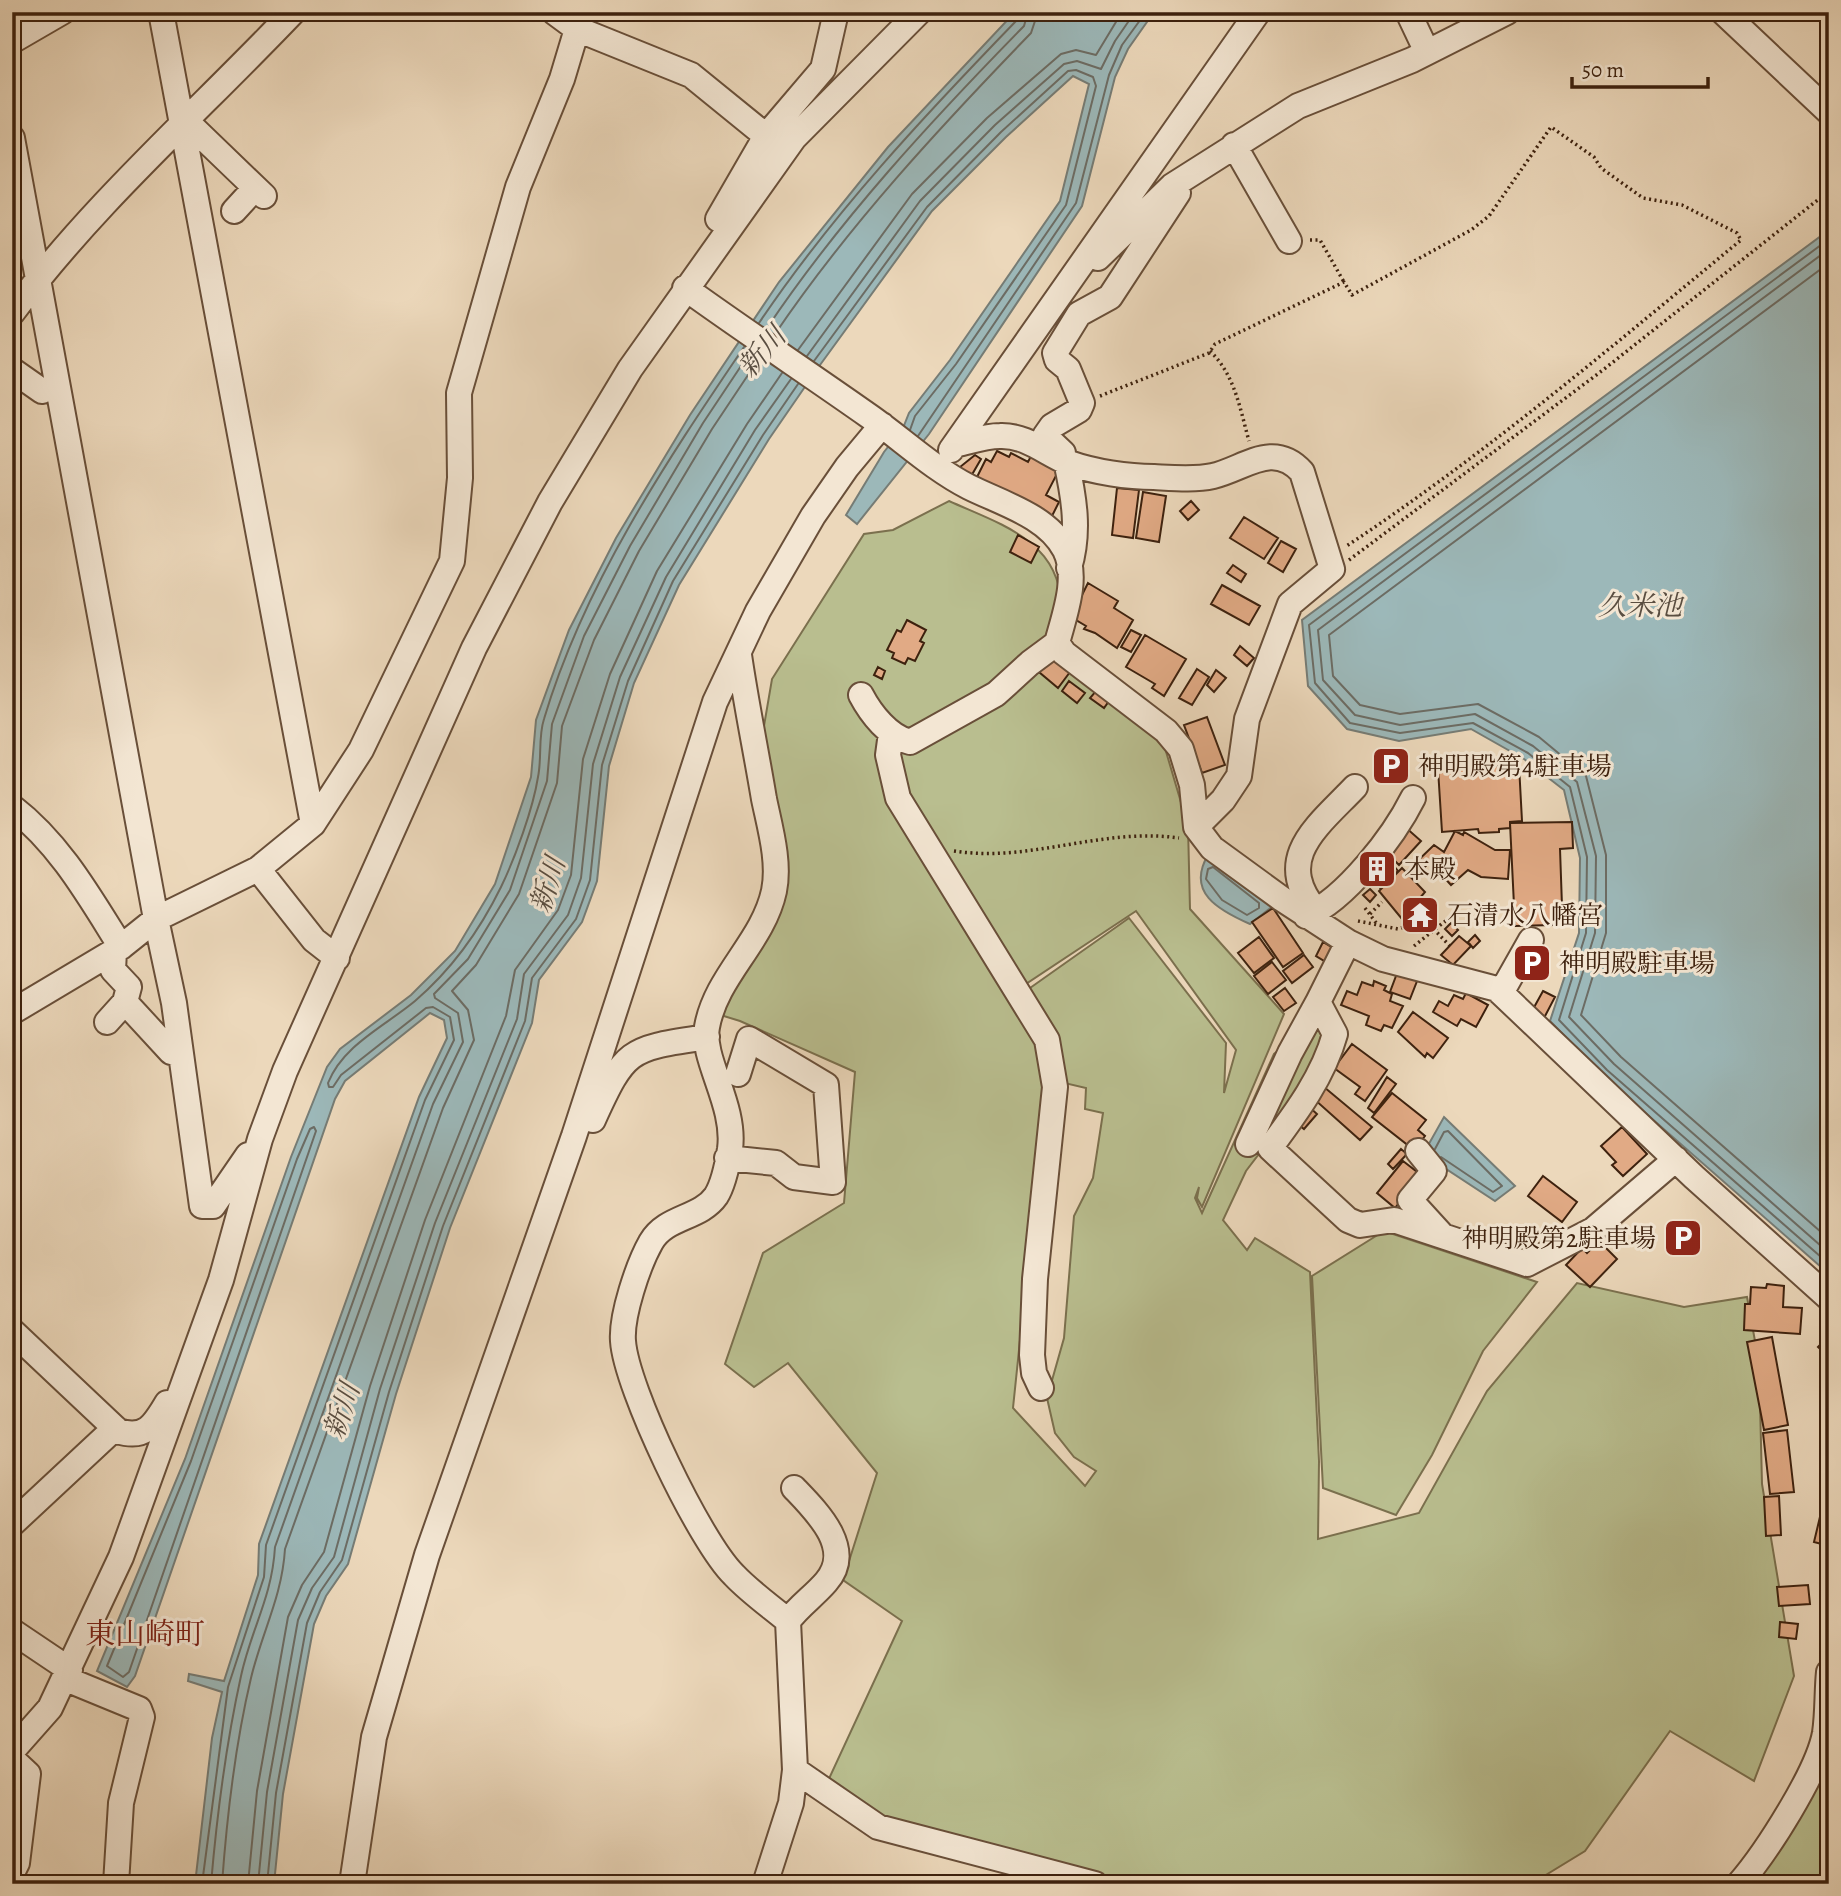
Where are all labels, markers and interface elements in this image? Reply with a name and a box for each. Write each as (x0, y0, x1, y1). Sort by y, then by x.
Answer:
scale bar (1572, 46, 1708, 90)
text: 50 m (1582, 56, 1624, 84)
water label: 新川 (729, 316, 797, 386)
water label: 久米池 (1598, 587, 1685, 625)
parking icon: 神明殿第4駐車場 (1370, 745, 1412, 787)
place label: 神明殿第4駐車場 (1418, 749, 1612, 784)
building icon: 本殿 (1356, 848, 1398, 890)
water label: 新川 (521, 850, 576, 918)
place label: 本殿 (1404, 852, 1456, 887)
temple icon: 石清水八幡宮 (1399, 894, 1441, 936)
place label: 石清水八幡宮 (1447, 898, 1603, 933)
parking icon: 神明殿駐車場 (1511, 942, 1553, 984)
place label: 神明殿駐車場 (1559, 946, 1715, 981)
parking icon: 神明殿第2駐車場 (1662, 1217, 1704, 1259)
place label: 神明殿第2駐車場 (1462, 1221, 1656, 1256)
water label: 新川 (315, 1376, 370, 1444)
district label: 東山崎町 (85, 1614, 205, 1654)

